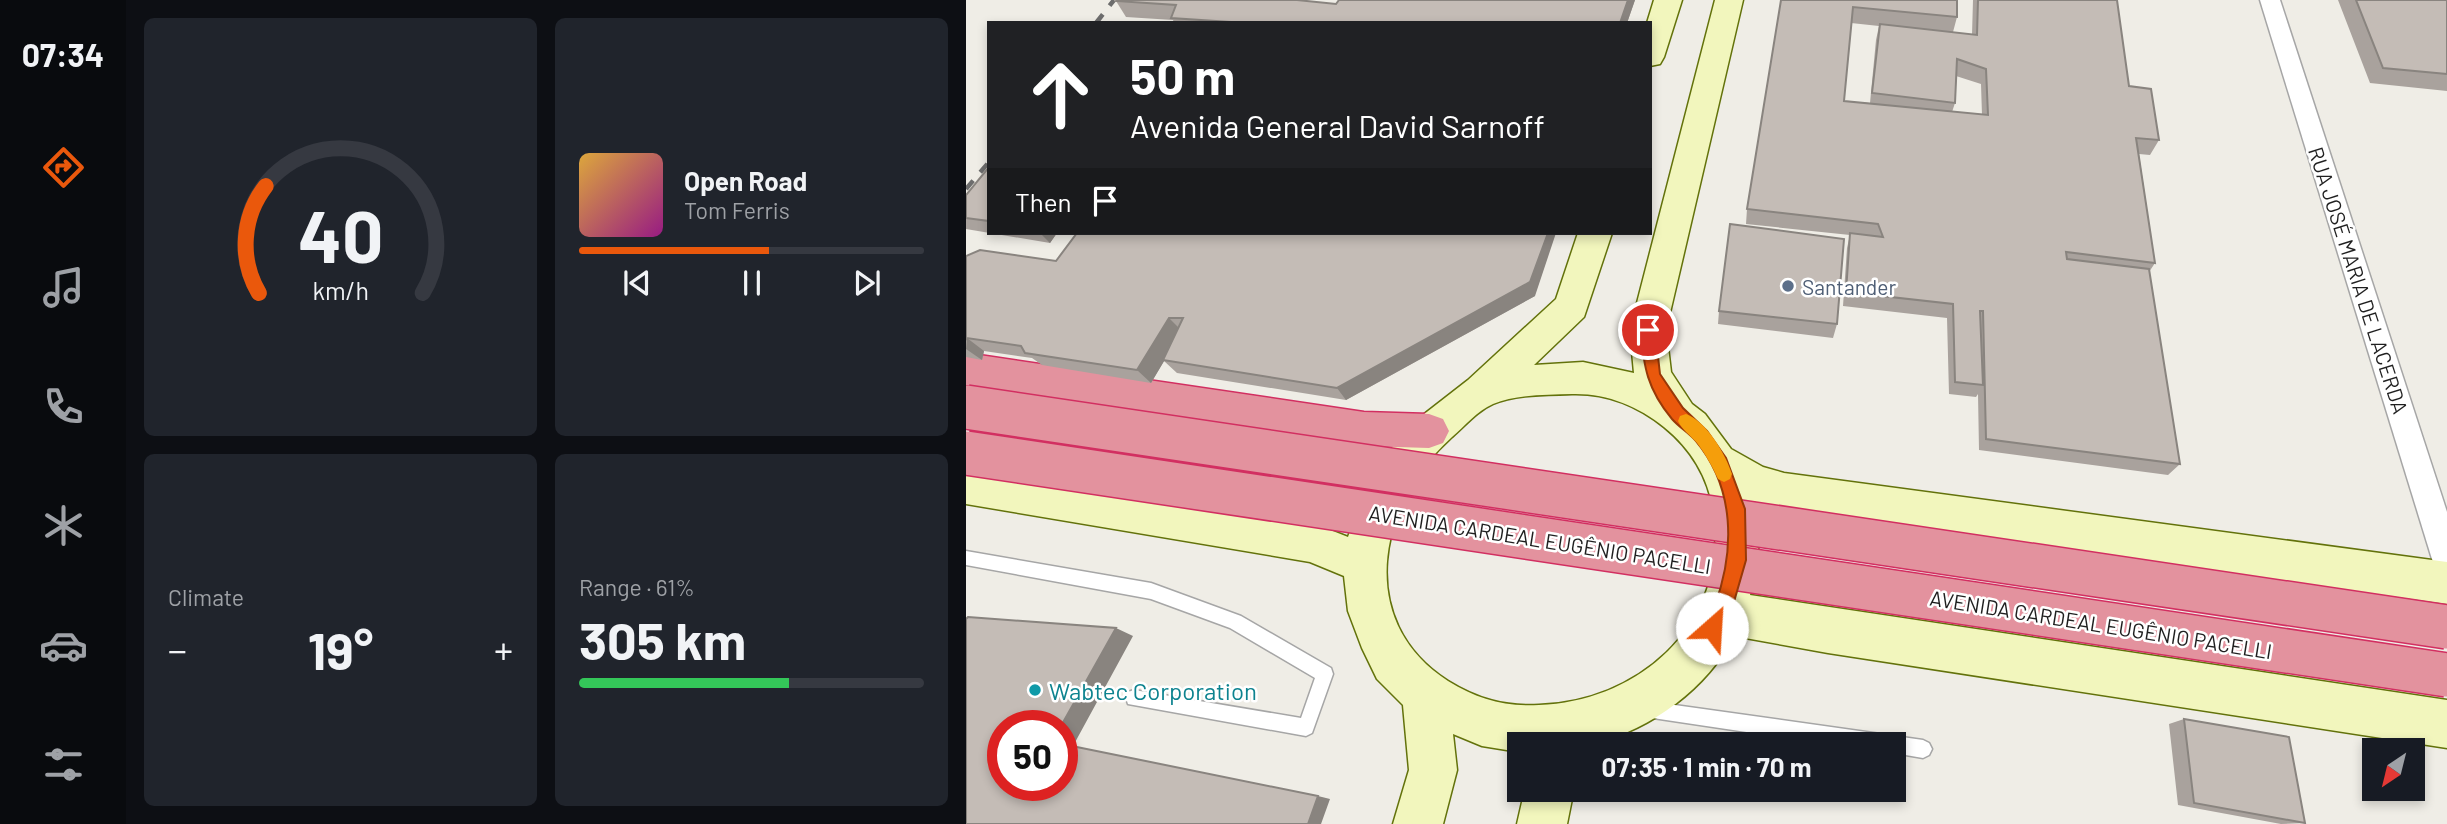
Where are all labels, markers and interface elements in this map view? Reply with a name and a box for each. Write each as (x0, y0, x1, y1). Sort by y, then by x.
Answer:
text: 07:34 (22, 35, 104, 73)
text: 50 m (1130, 46, 1235, 105)
icon: ahead (1015, 49, 1106, 140)
text: Avenida General David Sarnoff (1130, 106, 1545, 144)
icon: directions (39, 143, 88, 192)
street label: RUA JOSÉ MARIA DE LACERDA (2304, 143, 2414, 417)
text: Open Road (684, 165, 807, 196)
icon: arrive (1086, 182, 1124, 220)
text: Then (1015, 186, 1072, 217)
text: 40 (298, 191, 383, 279)
text: Tom Ferris (684, 196, 790, 224)
icon: music (39, 263, 88, 312)
icon: previous (618, 264, 656, 302)
icon: pause (733, 264, 771, 302)
icon: next (848, 264, 886, 302)
place label: Santander (1802, 274, 1896, 299)
text: km/h (312, 275, 369, 305)
marker: Santander (1780, 278, 1796, 294)
pin (1618, 300, 1678, 360)
icon: arrive (1629, 311, 1667, 349)
icon: phone (39, 382, 88, 431)
street label: AVENIDA CARDEAL EUGÊNIO PACELLI (1367, 500, 1713, 578)
icon: climate (39, 501, 88, 550)
text: Range · 61% (579, 573, 695, 601)
text: Climate (168, 583, 244, 611)
street label: AVENIDA CARDEAL EUGÊNIO PACELLI (1928, 585, 2274, 663)
position arrow (1675, 591, 1749, 665)
text: 305 km (579, 608, 746, 670)
text: 19° (308, 618, 373, 680)
icon: car (39, 621, 88, 670)
text: − (168, 626, 187, 672)
text: + (494, 626, 513, 672)
place label: Wabtec Corporation (1049, 676, 1257, 705)
marker: Wabtec Corporation (1027, 682, 1043, 698)
speed limit sign: 50 (987, 710, 1078, 801)
north arrow (2362, 738, 2426, 802)
map controls (2362, 738, 2425, 801)
icon: filters (39, 740, 88, 789)
text: 07:35 · 1 min · 70 m (1602, 751, 1811, 782)

